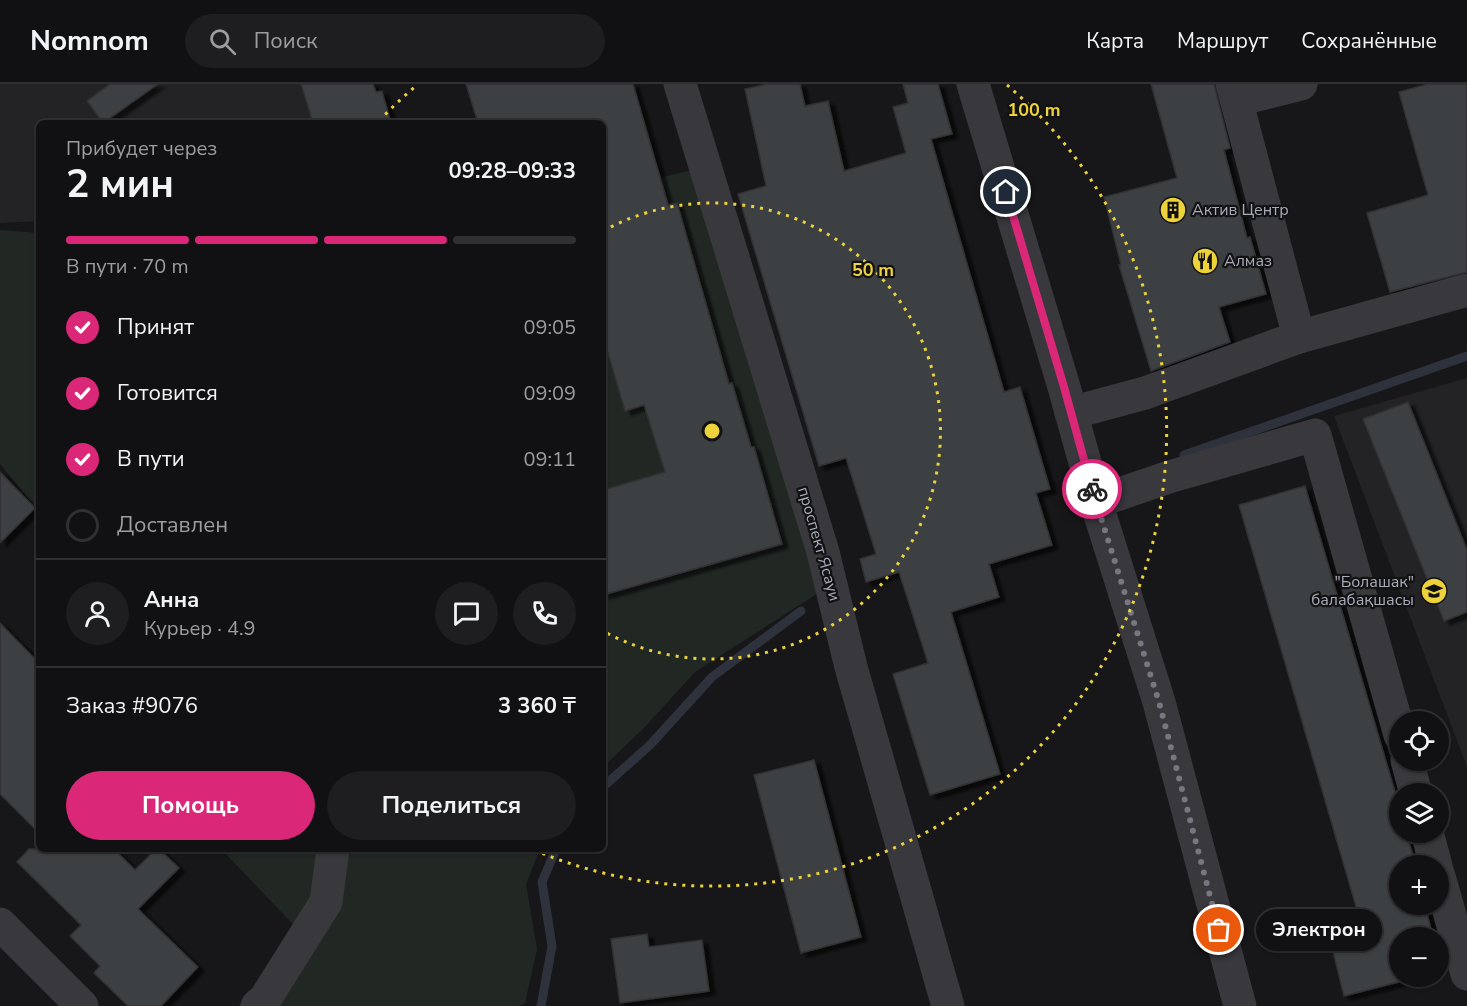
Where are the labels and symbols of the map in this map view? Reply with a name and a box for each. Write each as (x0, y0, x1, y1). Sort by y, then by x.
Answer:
text: 100 m (1007, 98, 1061, 122)
pin (980, 166, 1031, 217)
building icon: Актив Центр (1158, 195, 1188, 225)
place label: Актив Центр (1192, 199, 1289, 221)
restaurant icon: Алмаз (1190, 246, 1220, 276)
place label: Алмаз (1224, 250, 1272, 272)
text: 50 m (852, 258, 894, 282)
centre of rings (702, 421, 722, 441)
courier (1062, 459, 1122, 519)
street label: проспект Ясауи (792, 484, 846, 604)
place label: "Болашак" балабақшасы (1311, 571, 1414, 611)
school or university icon: "Болашак" балабақшасы (1419, 576, 1449, 606)
pin (1193, 904, 1244, 955)
callout: Электрон (1255, 909, 1381, 951)

